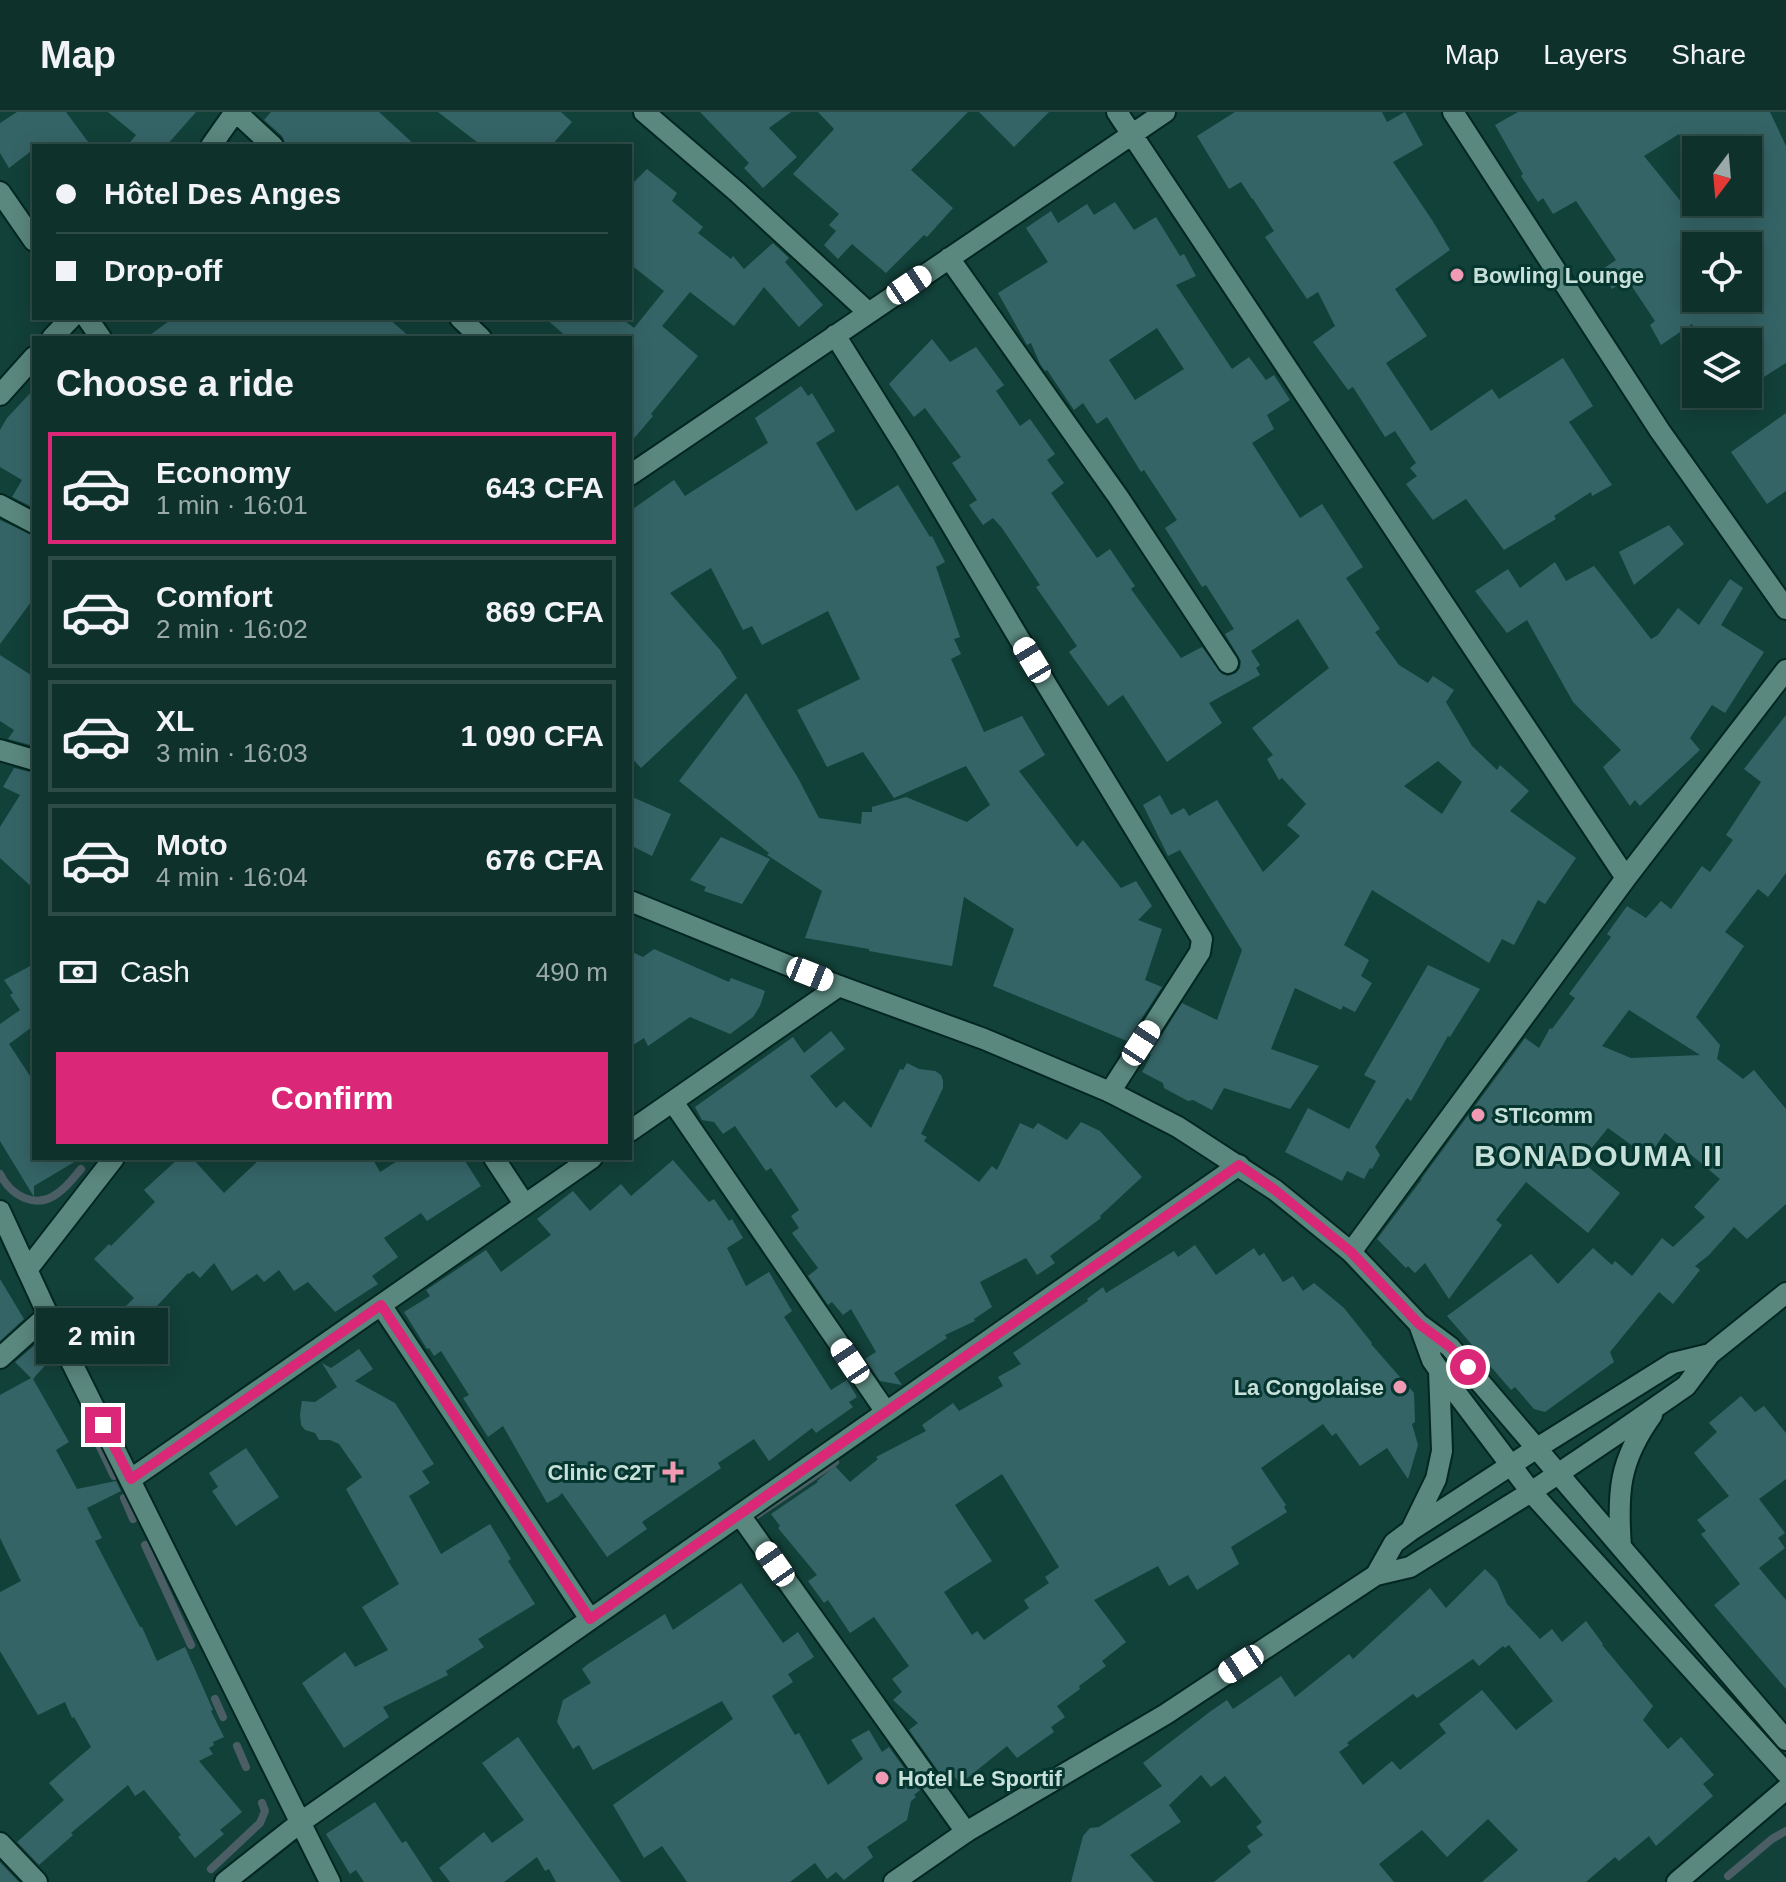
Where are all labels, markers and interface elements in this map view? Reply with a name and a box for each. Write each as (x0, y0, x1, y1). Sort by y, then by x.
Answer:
text: Map (40, 34, 116, 76)
text: Map (1445, 39, 1499, 70)
text: Layers (1543, 39, 1627, 70)
text: Share (1671, 39, 1746, 70)
north arrow (1682, 136, 1762, 216)
map controls (1682, 136, 1762, 408)
text: Hôtel Des Anges (104, 177, 341, 210)
button: locate (1682, 232, 1762, 312)
text: Drop-off (104, 254, 222, 287)
car (882, 262, 936, 308)
place label: Bowling Lounge (1473, 263, 1644, 288)
marker: Bowling Lounge (1448, 266, 1466, 284)
button: layers (1682, 328, 1762, 408)
text: Choose a ride (56, 363, 294, 404)
icon: car (60, 452, 132, 524)
text: Economy (156, 456, 291, 489)
text: 643 CFA (486, 471, 604, 504)
text: 1 min · 16:01 (156, 490, 308, 520)
icon: car (60, 576, 132, 648)
text: Comfort (156, 580, 273, 613)
text: 869 CFA (486, 595, 604, 628)
text: 2 min · 16:02 (156, 614, 308, 644)
car (1009, 633, 1055, 687)
icon: car (60, 700, 132, 772)
text: XL (156, 704, 194, 737)
text: 1 090 CFA (461, 719, 604, 752)
text: 3 min · 16:03 (156, 738, 308, 768)
icon: car (60, 824, 132, 896)
text: Moto (156, 828, 228, 861)
text: 676 CFA (486, 843, 604, 876)
text: 4 min · 16:04 (156, 862, 308, 892)
icon: cash (56, 950, 100, 994)
car (783, 954, 837, 994)
text: Cash (120, 955, 190, 988)
text: 490 m (536, 957, 608, 987)
car (1118, 1016, 1164, 1070)
button: Confirm (56, 1052, 608, 1144)
place label: STIcomm (1494, 1103, 1593, 1128)
marker: STIcomm (1469, 1106, 1487, 1124)
district label: BONADOUMA II (1474, 1139, 1724, 1172)
callout: 2 min (37, 1309, 169, 1365)
text: 2 min (68, 1321, 136, 1351)
car (827, 1334, 873, 1388)
route start (1450, 1349, 1486, 1385)
place label: La Congolaise (1234, 1375, 1384, 1400)
marker: La Congolaise (1391, 1378, 1409, 1396)
route end (85, 1407, 121, 1443)
place label: Clinic C2T (547, 1460, 656, 1485)
marker: Clinic C2T (662, 1461, 684, 1483)
car (751, 1537, 799, 1591)
car (1214, 1641, 1268, 1687)
place label: Hotel Le Sportif (898, 1766, 1062, 1791)
marker: Hotel Le Sportif (873, 1769, 891, 1787)

